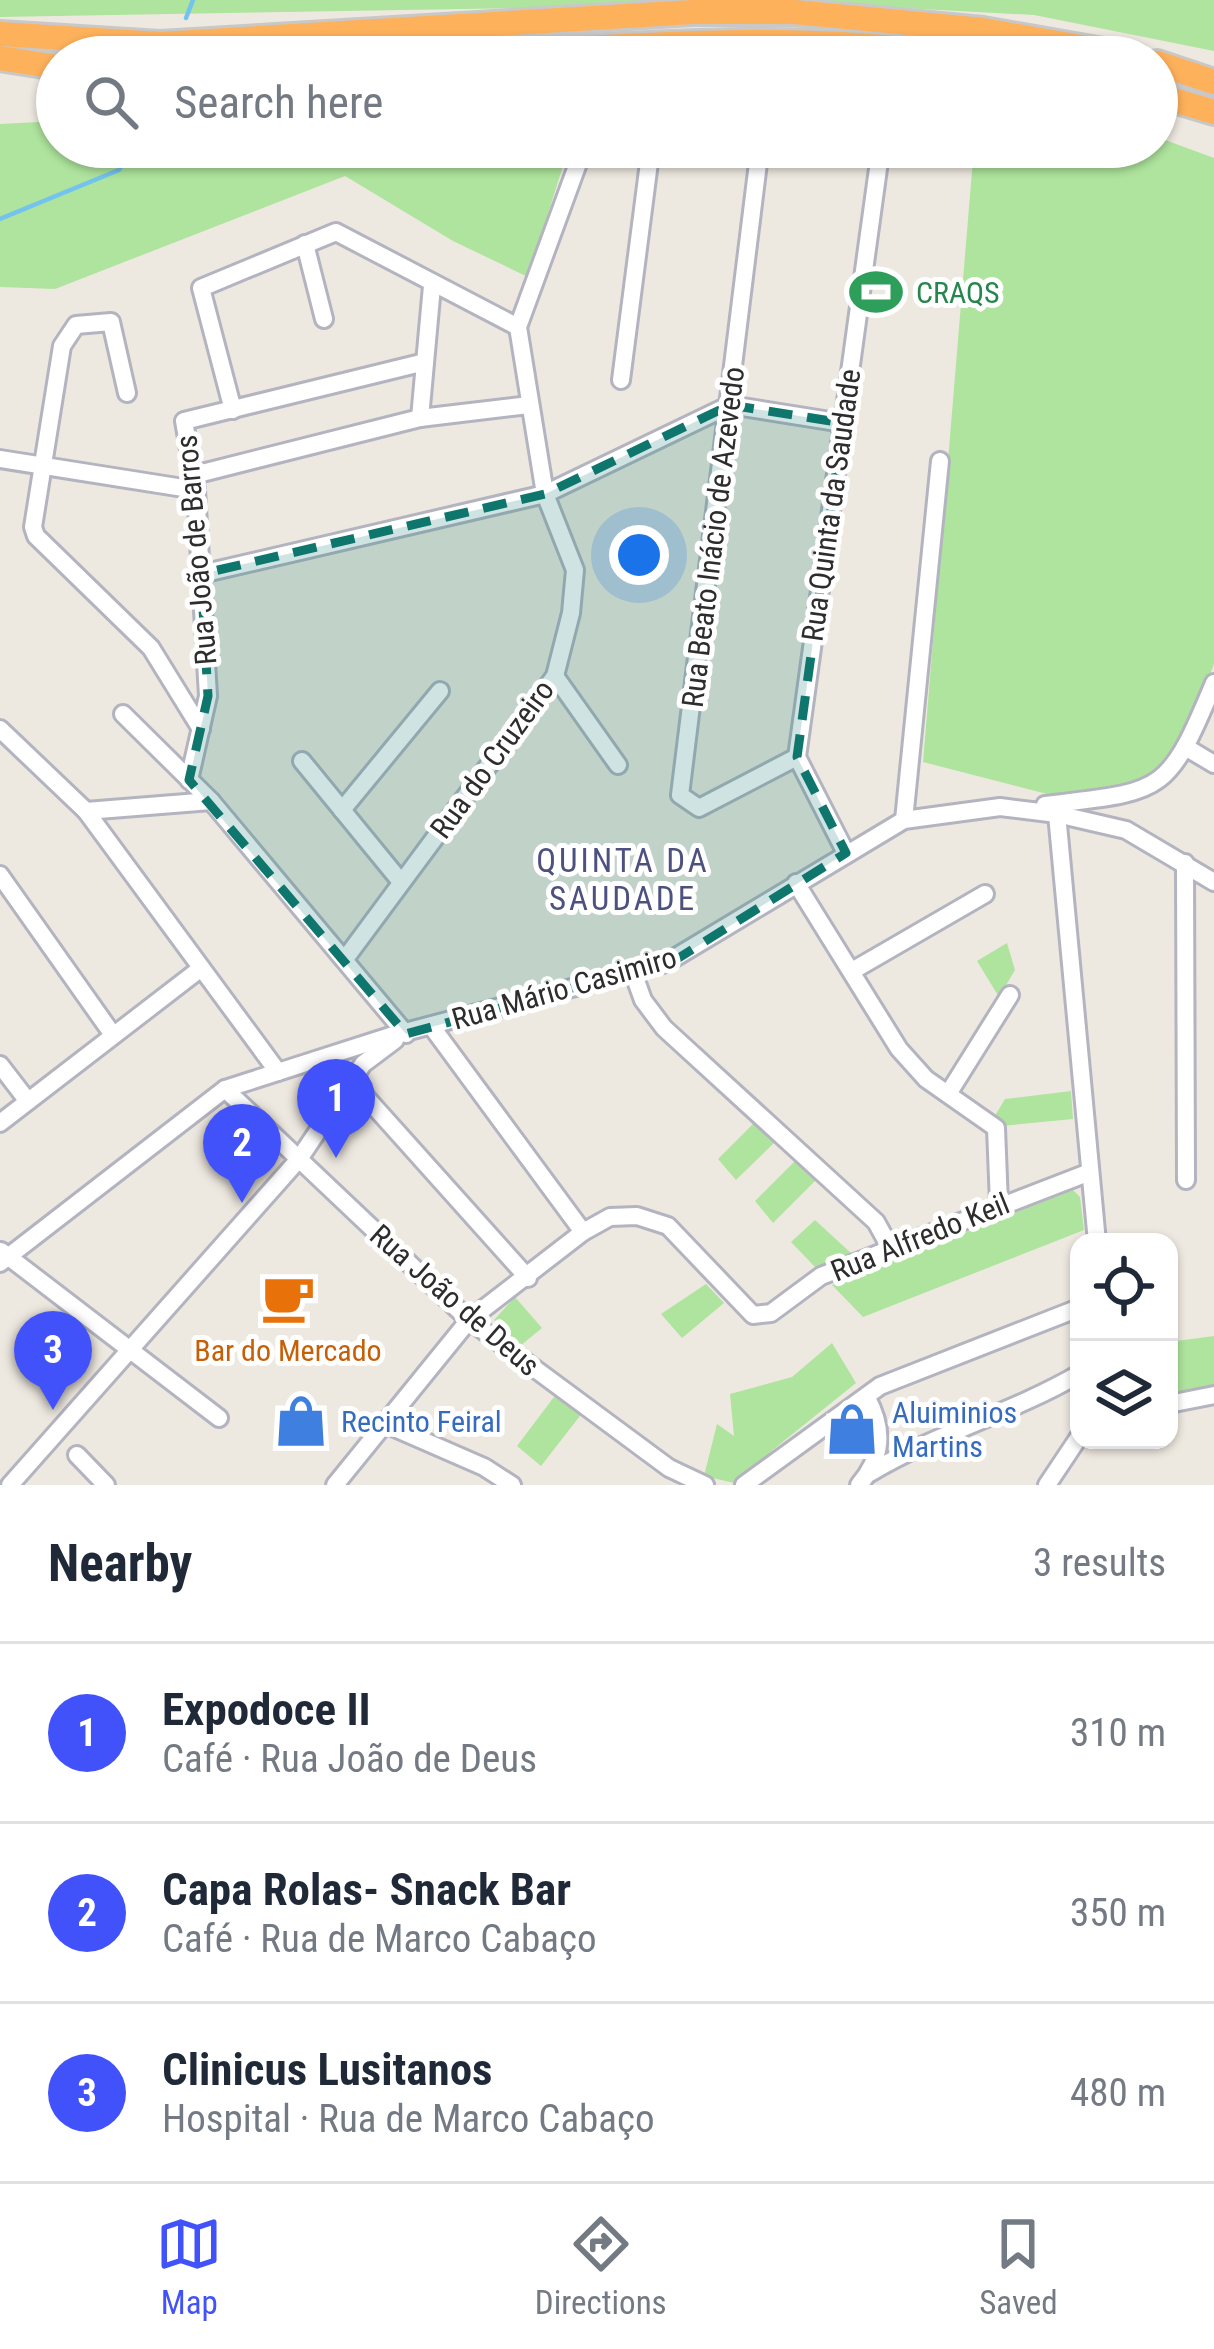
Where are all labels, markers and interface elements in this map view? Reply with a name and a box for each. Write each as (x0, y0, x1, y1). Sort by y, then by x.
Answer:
search box (36, 36, 1178, 168)
icon: search (78, 69, 144, 135)
text: Search here (174, 76, 383, 129)
sports icon: CRAQS (847, 263, 905, 321)
place label: CRAQS (916, 275, 1000, 310)
street label: Rua Beato Inácio de Azevedo (675, 365, 751, 709)
street label: Rua Quinta da Saudade (795, 367, 867, 643)
street label: Rua João de Barros (169, 433, 223, 667)
your location (609, 525, 669, 585)
street label: Rua do Cruzeiro (423, 673, 561, 845)
district label: QUINTA DA SAUDADE (536, 841, 710, 918)
street label: Rua Mário Casimiro (448, 939, 680, 1037)
pin: 1 (297, 1059, 375, 1158)
pin: 2 (203, 1104, 281, 1203)
street label: Rua Alfredo Keil (826, 1185, 1014, 1289)
street label: Rua João de Deus (363, 1217, 547, 1383)
map controls (1070, 1233, 1178, 1449)
button: locate (1070, 1233, 1178, 1341)
cafe icon: Bar do Mercado (259, 1269, 317, 1327)
pin: 3 (14, 1311, 92, 1410)
place label: Bar do Mercado (194, 1333, 382, 1368)
button: layers (1070, 1341, 1178, 1449)
shop icon: Recinto Feiral (272, 1392, 330, 1450)
place label: Aluiminios Martins (892, 1395, 1017, 1464)
shop icon: Aluiminios Martins (823, 1400, 881, 1458)
place label: Recinto Feiral (341, 1404, 502, 1439)
text: Nearby (48, 1534, 192, 1593)
text: 3 results (1033, 1540, 1166, 1586)
text: Expodoce II (162, 1683, 371, 1736)
text: 1 (77, 1710, 97, 1756)
text: 310 m (1070, 1710, 1166, 1756)
text: Café · Rua João de Deus (162, 1736, 537, 1782)
text: Capa Rolas- Snack Bar (162, 1863, 571, 1916)
text: 2 (77, 1890, 97, 1936)
text: 350 m (1070, 1890, 1166, 1936)
text: Café · Rua de Marco Cabaço (162, 1916, 597, 1962)
text: Clinicus Lusitanos (162, 2043, 493, 2096)
text: 3 (77, 2070, 97, 2116)
text: 480 m (1070, 2070, 1166, 2116)
text: Hospital · Rua de Marco Cabaço (162, 2096, 655, 2142)
tab: Map (156, 2211, 222, 2322)
tab: Directions (535, 2211, 667, 2322)
tab: Saved (979, 2211, 1058, 2322)

